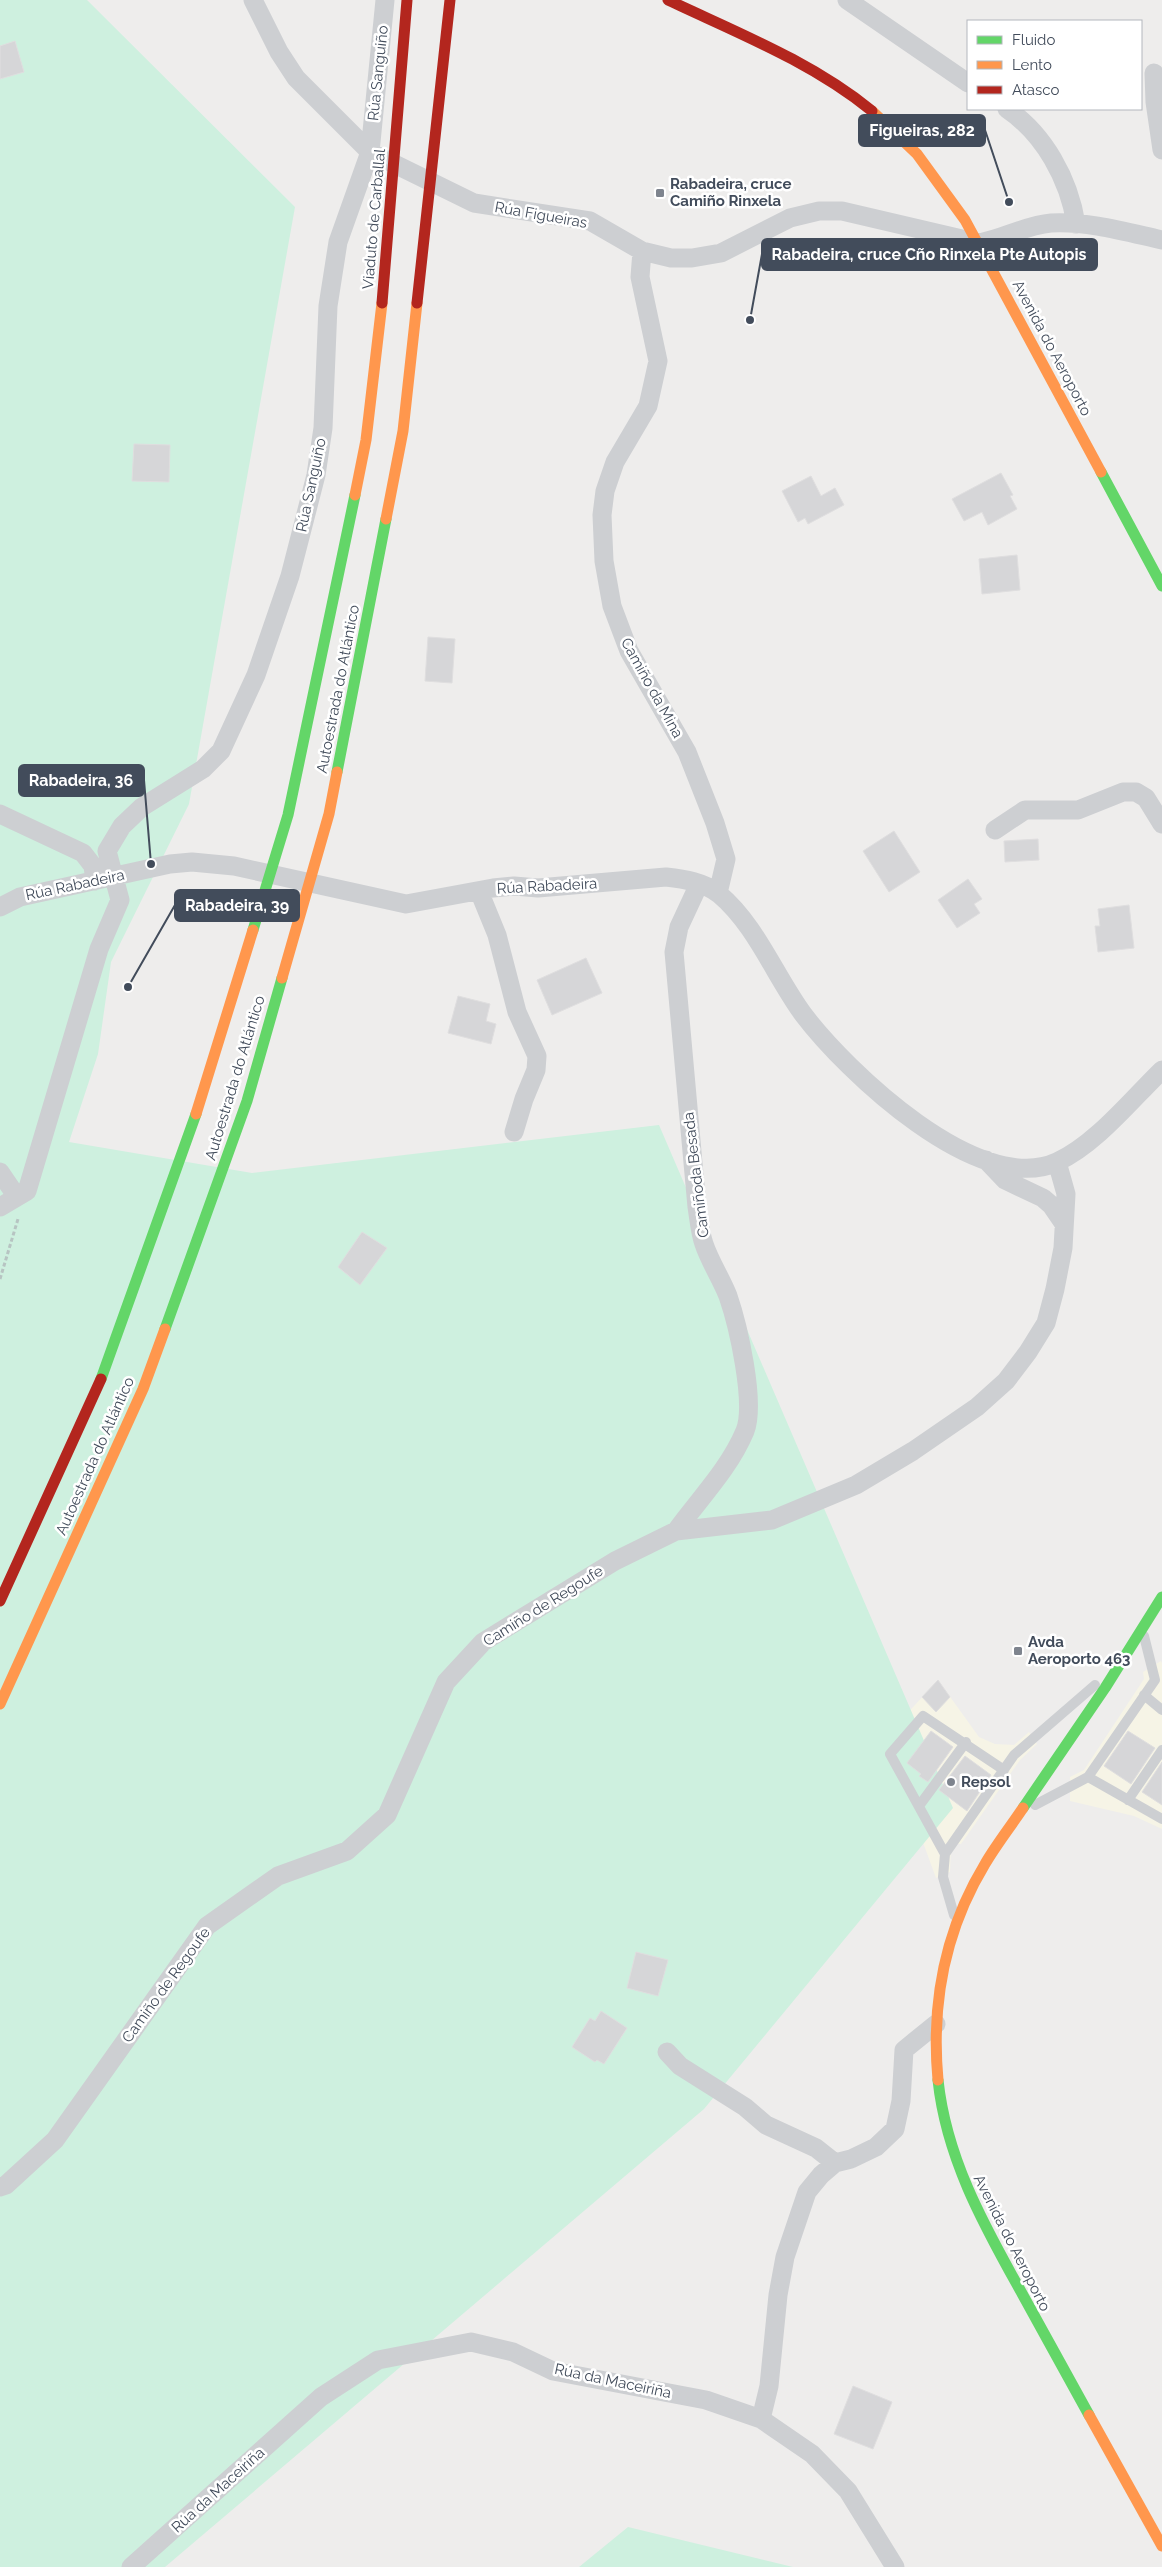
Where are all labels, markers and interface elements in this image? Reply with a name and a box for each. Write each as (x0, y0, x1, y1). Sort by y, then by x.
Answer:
legend (967, 20, 1142, 110)
street label: Rúa Sanguiño (364, 24, 392, 122)
text: Fluido (1012, 31, 1055, 49)
text: Lento (1012, 56, 1052, 74)
text: Atasco (1012, 81, 1059, 99)
callout: Figueiras, 282 (859, 115, 985, 146)
text: Figueiras, 282 (869, 121, 975, 140)
street label: Viaduto de Carballal (359, 147, 389, 290)
place label: Rabadeira, cruce Camiño Rinxela (670, 175, 791, 210)
marker: Rabadeira, cruce Camiño Rinxela (654, 187, 666, 199)
street label: Rúa Figueiras (493, 198, 589, 232)
callout: Rabadeira, cruce Cño Rinxela Pte Autopis (762, 239, 1097, 270)
text: Rabadeira, cruce Cño Rinxela Pte Autopis (772, 245, 1087, 264)
street label: Avenida do Aeroporto (1009, 277, 1095, 419)
street label: Rúa Sanguiño (292, 436, 330, 534)
street label: Autoestrada do Atlántico (313, 603, 363, 775)
street label: Camiño da Mina (617, 635, 687, 741)
callout: Rabadeira, 36 (19, 765, 144, 796)
text: Rabadeira, 36 (29, 771, 134, 790)
street label: Rúa Rabadeira (24, 866, 126, 904)
street label: Rúa Rabadeira (496, 874, 598, 898)
callout: Rabadeira, 39 (175, 890, 299, 921)
text: Rabadeira, 39 (185, 896, 289, 915)
street label: Autoestrada do Atlántico (201, 993, 269, 1163)
street label: Camiñoda Besada (679, 1111, 713, 1239)
street label: Autoestrada do Atlántico (52, 1374, 138, 1538)
street label: Camiño de Regoufe (480, 1562, 606, 1650)
place label: Avda Aeroporto 463 (1028, 1633, 1130, 1668)
marker: Avda Aeroporto 463 (1012, 1645, 1024, 1657)
place label: Repsol (961, 1773, 1011, 1791)
marker: Repsol (945, 1776, 957, 1788)
street label: Camiño de Regoufe (118, 1924, 214, 2046)
street label: Avenida do Aeroporto (970, 2172, 1054, 2314)
street label: Rúa da Maceiriña (553, 2360, 673, 2402)
street label: Rúa da Maceiriña (168, 2444, 268, 2536)

